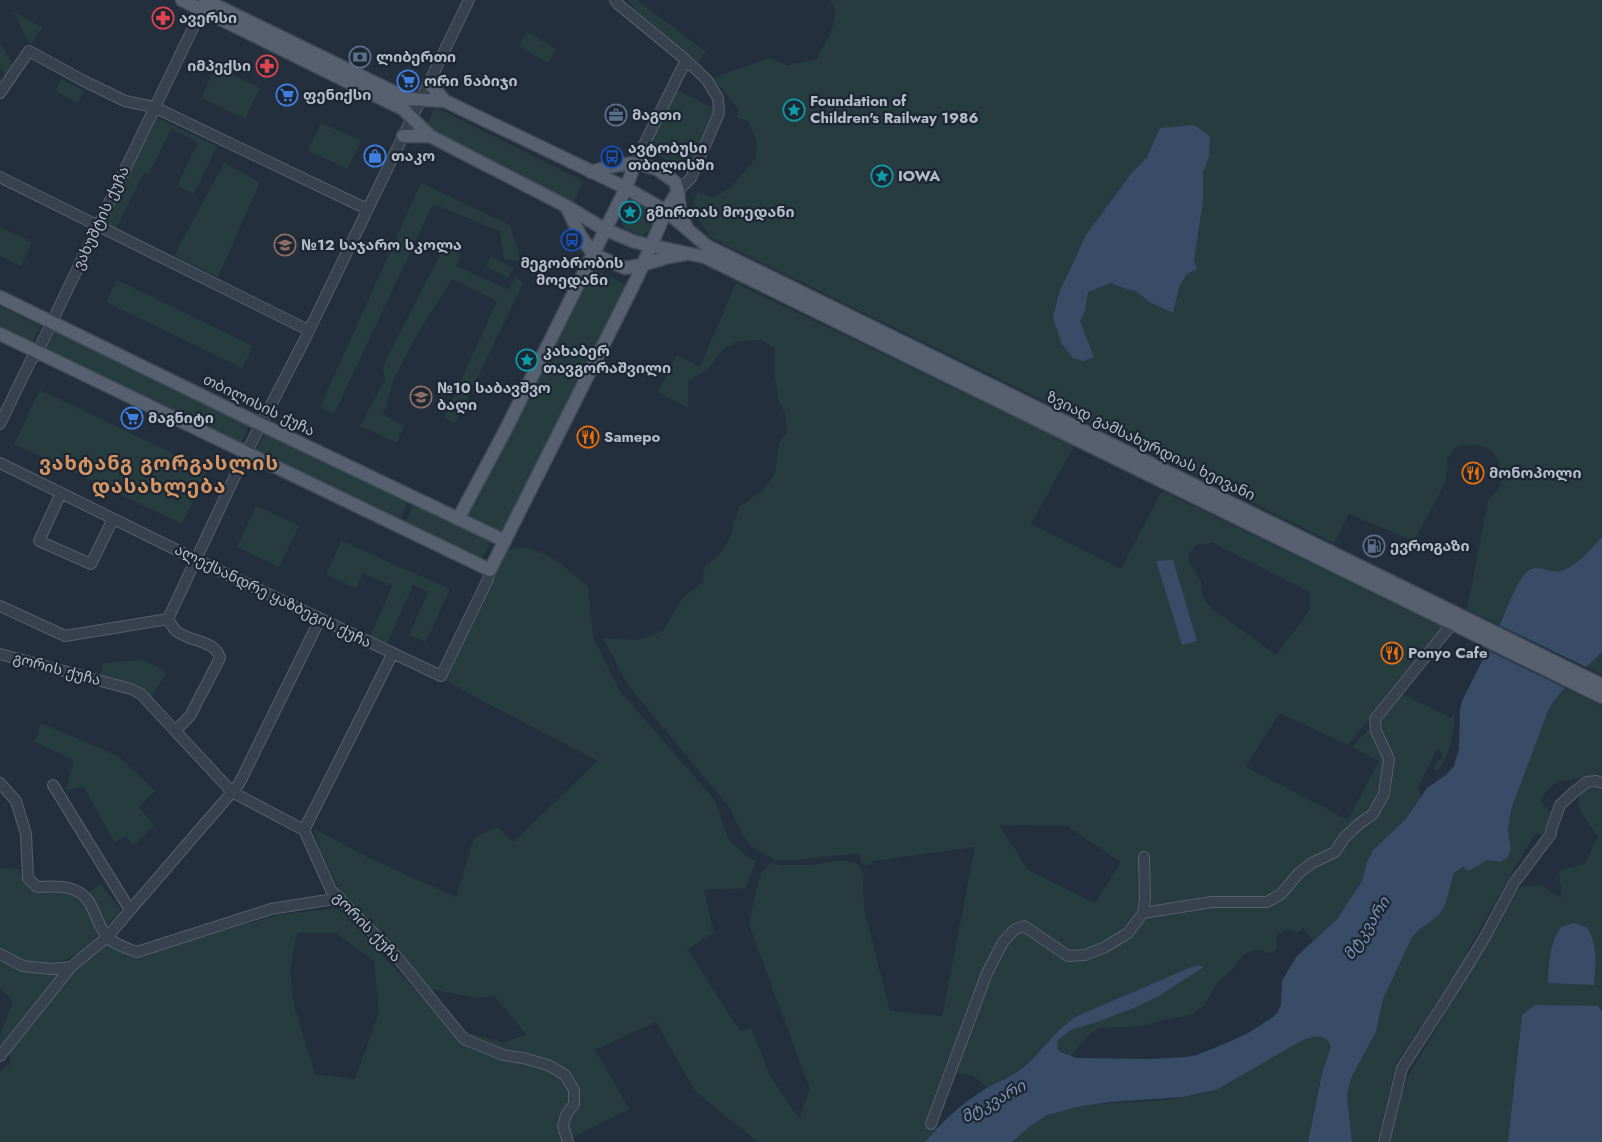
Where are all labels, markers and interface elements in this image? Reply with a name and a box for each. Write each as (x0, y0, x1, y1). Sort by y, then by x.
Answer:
pharmacy icon: ავერსი (151, 6, 175, 30)
place label: ავერსი (179, 7, 237, 29)
bank icon: ლიბერთი (348, 45, 372, 69)
place label: ლიბერთი (376, 46, 456, 68)
pharmacy icon: იმპექსი (255, 54, 279, 78)
place label: იმპექსი (187, 55, 251, 77)
supermarket icon: ორი ნაბიჯი (396, 69, 420, 93)
place label: ორი ნაბიჯი (424, 70, 518, 92)
supermarket icon: ფენიქსი (275, 83, 299, 107)
place label: ფენიქსი (303, 84, 371, 106)
place label: Foundation of Children's Railway 1986 (810, 90, 978, 129)
place icon: Foundation of Children's Railway 1986 (782, 98, 806, 122)
office icon: მაგთი (604, 103, 628, 127)
place label: მაგთი (632, 104, 681, 126)
place label: ავტობუსი თბილისში (628, 137, 714, 176)
shop icon: თაკო (363, 144, 387, 168)
place label: თაკო (391, 145, 435, 167)
bus stop icon: ავტობუსი თბილისში (600, 145, 624, 169)
street label: ვახუშტის ქუჩა (67, 162, 135, 274)
place icon: IOWA (870, 164, 894, 188)
place label: IOWA (898, 165, 941, 187)
place icon: გმირთას მოედანი (618, 200, 642, 224)
place label: გმირთას მოედანი (646, 201, 795, 223)
bus stop icon: მეგობრობის მოედანი (560, 228, 584, 252)
school or university icon: №12 საჯარო სკოლა (273, 233, 297, 257)
place label: №12 საჯარო სკოლა (301, 234, 462, 256)
place label: მეგობრობის მოედანი (521, 252, 623, 291)
place label: კახაბერ თავგორაშვილი (543, 340, 671, 379)
place icon: კახაბერ თავგორაშვილი (515, 348, 539, 372)
street label: თბილისის ქუჩა (199, 368, 319, 442)
place label: №10 საბავშვო ბაღი (437, 377, 551, 416)
school or university icon: №10 საბავშვო ბაღი (409, 385, 433, 409)
street label: ზვიად გამსახურდიას ხეივანი (1043, 386, 1259, 506)
supermarket icon: მაგნიტი (120, 406, 144, 430)
place label: მაგნიტი (148, 407, 214, 429)
restaurant icon: Samepo (576, 425, 600, 449)
place label: Samepo (604, 426, 661, 448)
district label: ვახტანგ გორგასლის დასახლება (39, 449, 279, 501)
restaurant icon: მონოპოლი (1461, 461, 1485, 485)
place label: მონოპოლი (1489, 462, 1582, 484)
fuel station icon: ევროგაზი (1362, 534, 1386, 558)
place label: ევროგაზი (1390, 535, 1470, 557)
street label: ალექსანდრე ყაზბეგის ქუჩა (171, 539, 375, 653)
restaurant icon: Ponyo Cafe (1380, 641, 1404, 665)
place label: Ponyo Cafe (1408, 642, 1488, 664)
street label: გორის ქუჩა (11, 647, 103, 691)
street label: გორის ქუჩა (328, 887, 406, 967)
water label: მტკვარი (1338, 892, 1396, 964)
water label: მტკვარი (957, 1074, 1030, 1129)

